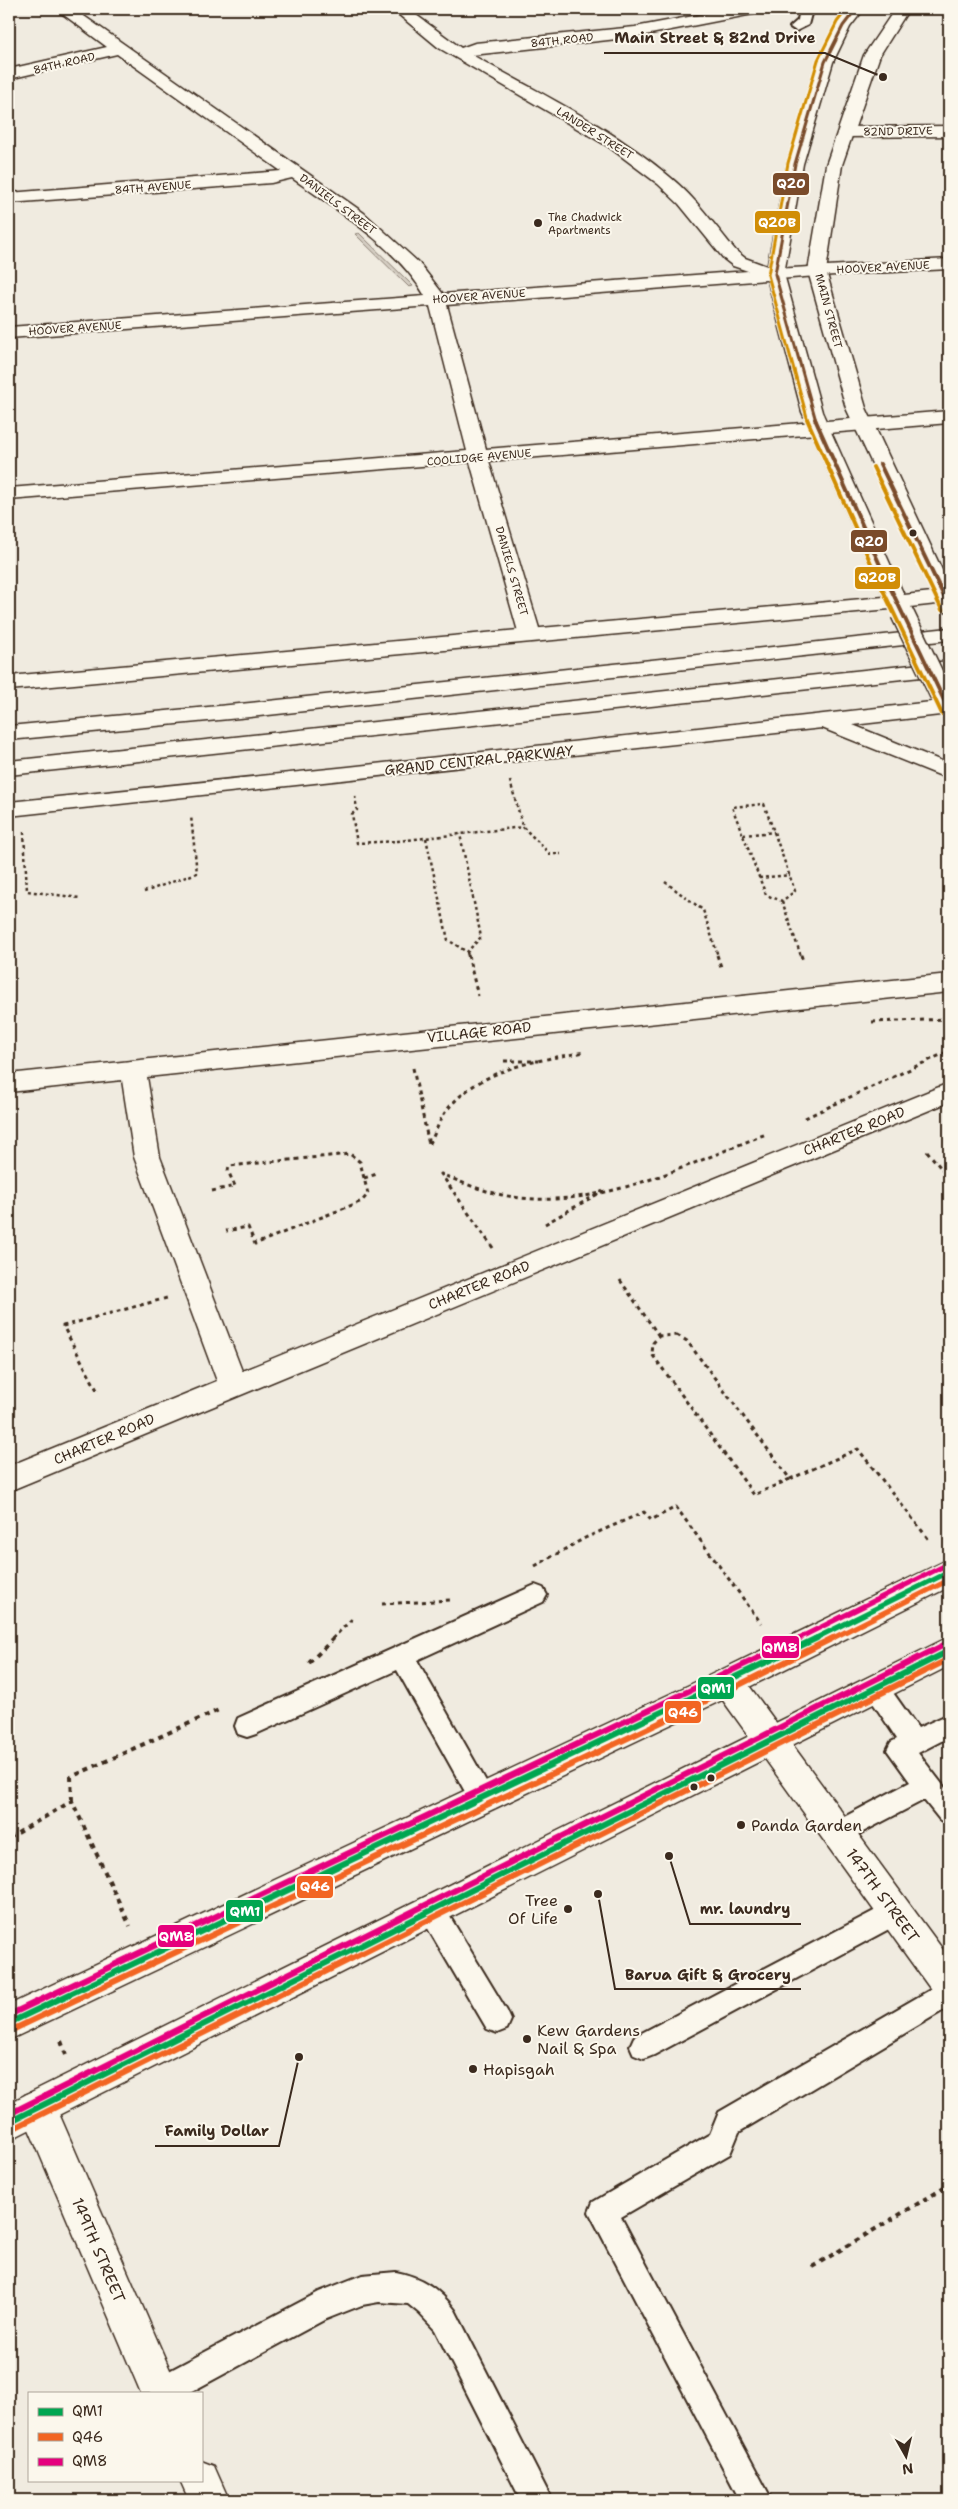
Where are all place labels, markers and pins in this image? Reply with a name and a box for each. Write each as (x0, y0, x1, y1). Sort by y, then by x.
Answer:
callout: Main Street & 82nd Drive (604, 23, 825, 53)
place label: The Chadwick Apartments (548, 210, 622, 238)
marker: The Chadwick Apartments (532, 217, 544, 229)
unlabelled marker (908, 528, 918, 538)
unlabelled marker (706, 1773, 716, 1783)
unlabelled marker (689, 1782, 699, 1792)
place label: Panda Garden (751, 1815, 862, 1836)
marker: Panda Garden (735, 1819, 747, 1831)
place label: Tree Of Life (508, 1890, 558, 1929)
callout: mr. laundry (690, 1894, 801, 1924)
marker: Tree Of Life (562, 1903, 574, 1915)
callout: Barua Gift & Grocery (615, 1959, 801, 1989)
place label: Kew Gardens Nail & Spa (537, 2020, 640, 2059)
marker: Kew Gardens Nail & Spa (521, 2033, 533, 2045)
place label: Hapisgah (483, 2059, 555, 2080)
marker: Hapisgah (467, 2063, 479, 2075)
callout: Family Dollar (155, 2116, 279, 2146)

